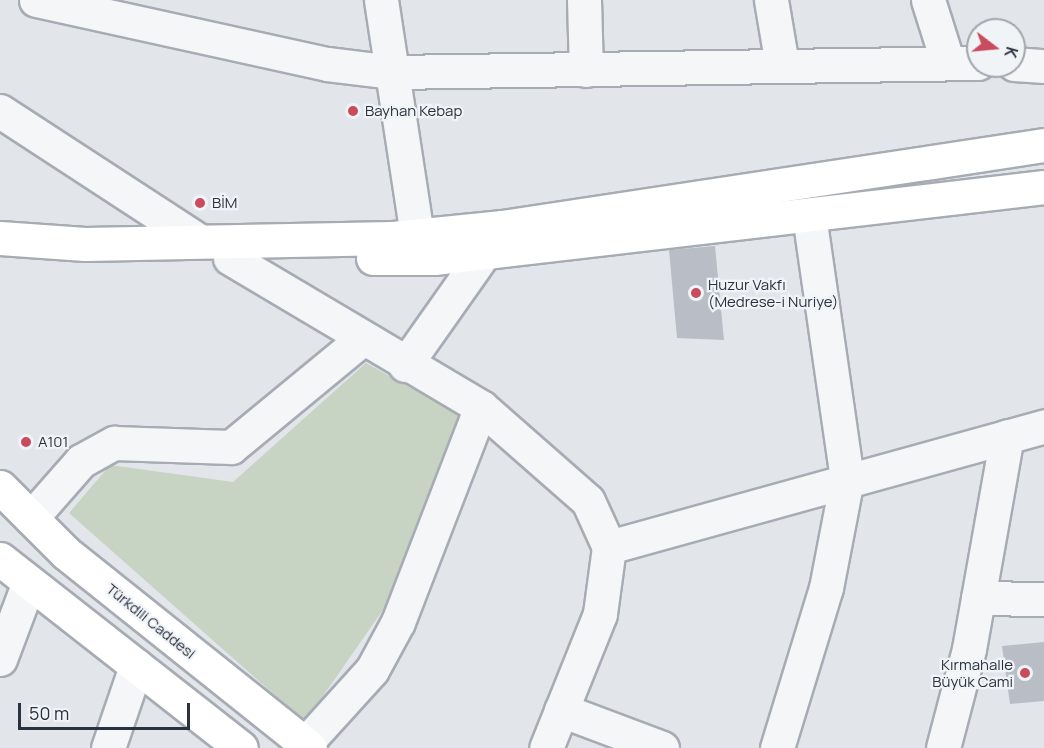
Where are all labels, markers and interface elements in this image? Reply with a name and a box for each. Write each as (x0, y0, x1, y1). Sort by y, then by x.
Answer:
north arrow (966, 18, 1026, 78)
text: K (999, 44, 1023, 60)
place label: Bayhan Kebap (365, 102, 462, 120)
marker: Bayhan Kebap (346, 104, 360, 118)
place label: BİM (212, 194, 237, 212)
marker: BİM (193, 196, 207, 210)
place label: Huzur Vakfı (Medrese-i Nuriye) (708, 275, 838, 310)
marker: Huzur Vakfı (Medrese-i Nuriye) (689, 286, 703, 300)
place label: A101 (38, 433, 68, 451)
marker: A101 (19, 435, 33, 449)
street label: Türkdili Caddesi (103, 580, 199, 662)
place label: Kırmahalle Büyük Cami (932, 655, 1013, 690)
marker: Kırmahalle Büyük Cami (1018, 666, 1032, 680)
scale bar (21, 691, 194, 729)
text: 50 m (29, 701, 69, 725)

